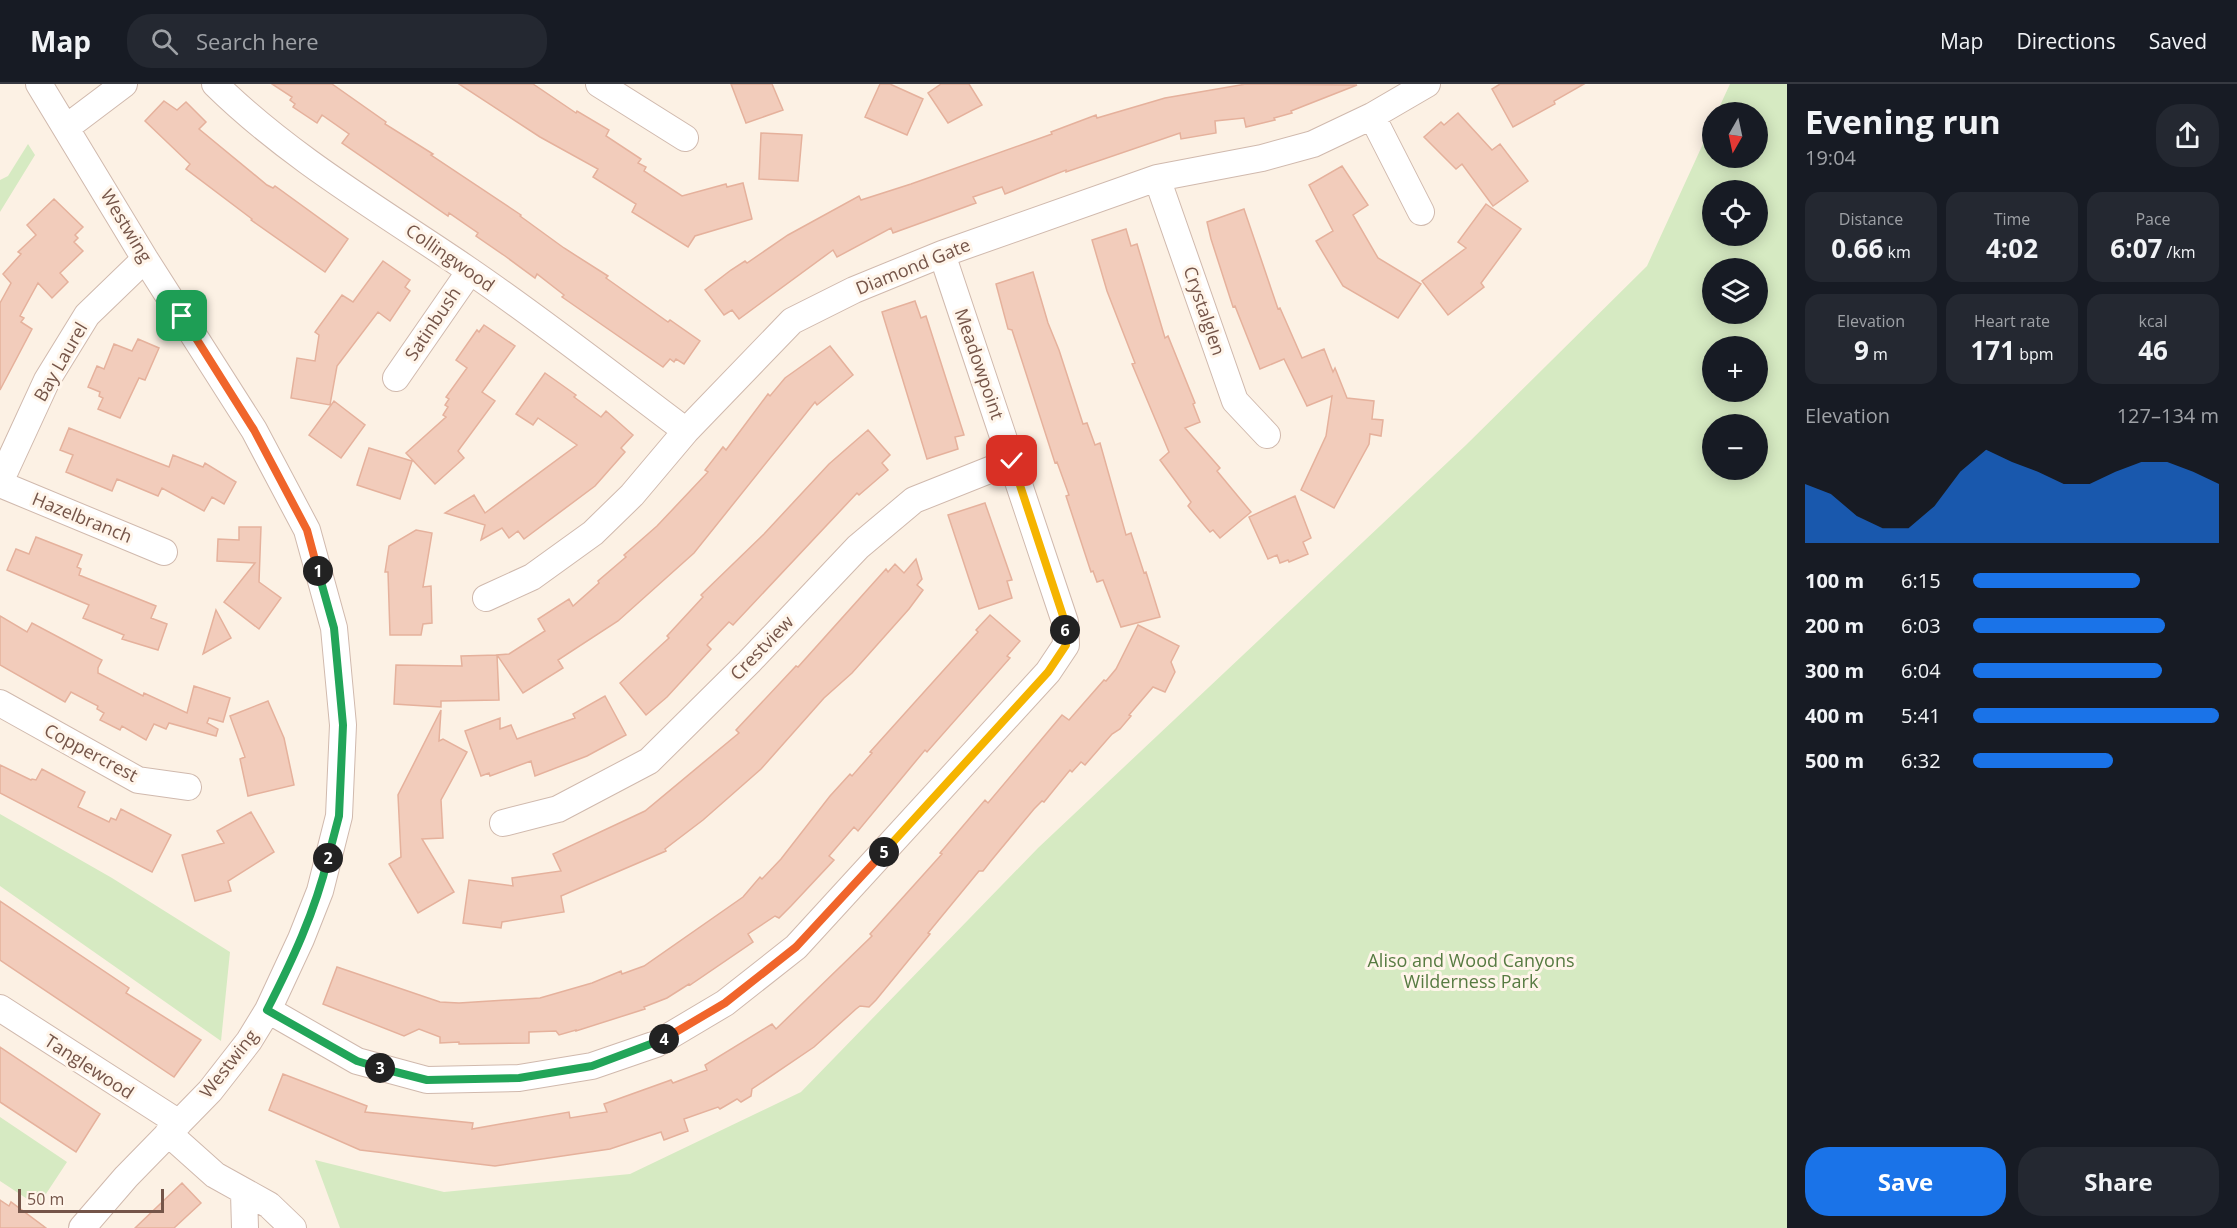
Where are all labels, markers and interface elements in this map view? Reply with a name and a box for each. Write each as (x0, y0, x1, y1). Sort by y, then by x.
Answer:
search box (127, 14, 547, 68)
text: Map (30, 22, 91, 60)
icon: search (148, 25, 181, 58)
text: Search here (196, 26, 319, 56)
text: Map (1940, 27, 1983, 55)
text: Directions (2016, 27, 2116, 55)
text: Saved (2149, 27, 2207, 55)
text: Evening run (1805, 99, 2001, 144)
north arrow (1702, 102, 1768, 168)
map controls (1702, 102, 1768, 480)
button: share (2156, 104, 2219, 167)
text: 19:04 (1805, 144, 1856, 171)
button: locate (1702, 180, 1768, 246)
street label: Westwing (96, 185, 158, 267)
text: Distance (1839, 208, 1903, 230)
text: Time (1994, 208, 2030, 230)
text: Pace (2135, 208, 2171, 230)
street label: Collingwood (401, 218, 500, 297)
text: 0.66 (1831, 230, 1883, 266)
text: 4:02 (1986, 230, 2038, 266)
text: 6:07 (2110, 230, 2162, 266)
street label: Diamond Gate (852, 232, 973, 300)
text: km (1883, 241, 1911, 263)
text: /km (2162, 241, 2196, 263)
button: layers (1702, 258, 1768, 324)
street label: Crystalglen (1179, 263, 1231, 358)
street label: Satinbush (399, 282, 465, 365)
pin (156, 290, 207, 341)
icon: arrive (165, 299, 198, 332)
street label: Meadowpoint (950, 305, 1010, 422)
text: Elevation (1837, 310, 1905, 332)
text: Heart rate (1974, 310, 2050, 332)
text: kcal (2139, 310, 2168, 332)
street label: Bay Laurel (28, 317, 92, 406)
text: 9 (1854, 332, 1869, 368)
text: 171 (1970, 332, 2015, 368)
text: 46 (2138, 332, 2168, 368)
button: + (1702, 336, 1768, 402)
text: m (1869, 343, 1888, 365)
text: bpm (2015, 343, 2054, 365)
text: Elevation (1805, 402, 1890, 429)
text: 127–134 m (2117, 402, 2219, 429)
button: − (1702, 414, 1768, 480)
pin (986, 435, 1037, 486)
icon: check (995, 444, 1028, 477)
street label: Hazelbranch (29, 486, 136, 548)
pin: 1 (303, 556, 333, 586)
text: 1 (313, 560, 323, 582)
text: 100 m (1805, 567, 1864, 594)
text: 6:15 (1901, 567, 1941, 594)
street label: Crestview (724, 610, 798, 685)
text: 200 m (1805, 612, 1864, 639)
text: 6:03 (1901, 612, 1941, 639)
pin: 6 (1050, 615, 1080, 645)
text: 6 (1060, 619, 1070, 641)
text: 300 m (1805, 657, 1864, 684)
text: 6:04 (1901, 657, 1941, 684)
text: 400 m (1805, 702, 1864, 729)
text: 5:41 (1901, 702, 1941, 729)
street label: Coppercrest (40, 717, 142, 787)
text: 500 m (1805, 747, 1864, 774)
text: 6:32 (1901, 747, 1941, 774)
pin: 5 (869, 837, 899, 867)
text: 5 (879, 841, 889, 863)
pin: 2 (313, 843, 343, 873)
text: 2 (323, 847, 333, 869)
park label: Aliso and Wood Canyons Wilderness Park (1367, 948, 1575, 993)
street label: Westwing (194, 1024, 263, 1103)
pin: 4 (649, 1024, 679, 1054)
street label: Tanglewood (40, 1028, 139, 1104)
text: 4 (659, 1028, 669, 1050)
pin: 3 (365, 1053, 395, 1083)
text: 3 (375, 1057, 385, 1079)
button: Save (1805, 1147, 2006, 1216)
button: Share (2018, 1147, 2219, 1216)
scale bar (18, 1186, 164, 1214)
text: 50 m (27, 1188, 64, 1210)

